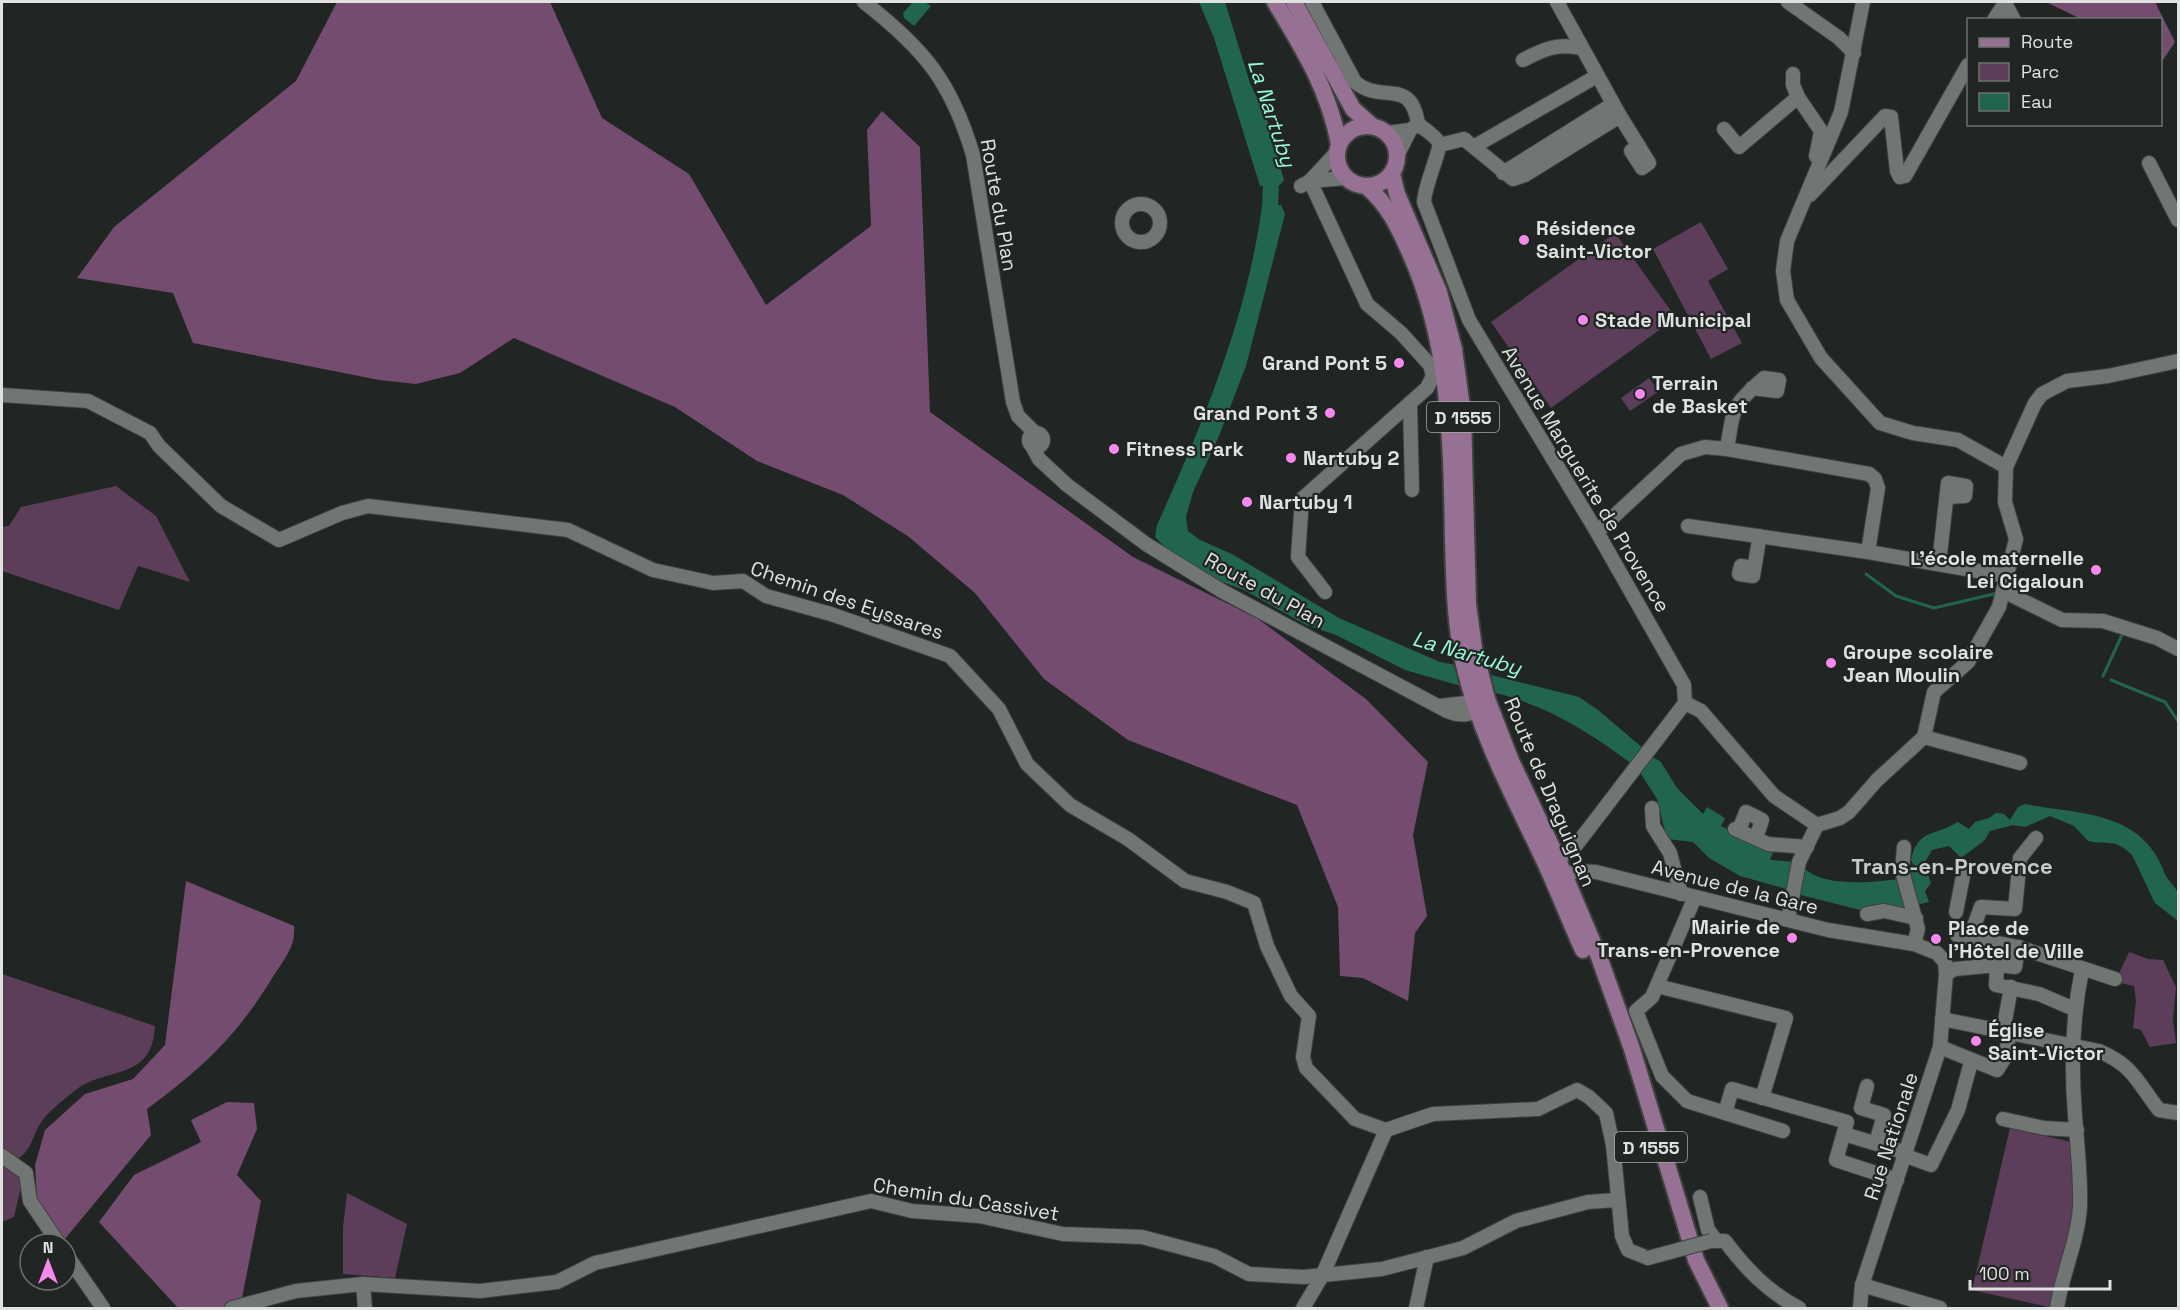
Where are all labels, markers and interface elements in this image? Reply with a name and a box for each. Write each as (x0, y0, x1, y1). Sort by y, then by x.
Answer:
legend (1967, 18, 2162, 126)
text: Route (2021, 30, 2073, 53)
water label: La Nartuby (1242, 56, 1302, 171)
text: Parc (2021, 60, 2059, 83)
text: Eau (2021, 90, 2052, 113)
street label: Route du Plan (975, 137, 1023, 273)
place label: Résidence Saint-Victor (1536, 215, 1652, 264)
marker: Résidence Saint-Victor (1517, 233, 1531, 247)
place label: Stade Municipal (1595, 307, 1751, 333)
marker: Stade Municipal (1576, 313, 1590, 327)
street label: Avenue Marguerite de Provence (1496, 341, 1676, 617)
place label: Grand Pont 5 (1262, 350, 1387, 376)
marker: Grand Pont 5 (1392, 356, 1406, 370)
place label: Terrain de Basket (1652, 370, 1748, 419)
marker: Terrain de Basket (1633, 387, 1647, 401)
place label: Grand Pont 3 (1193, 400, 1318, 426)
road number: D 1555 (1427, 402, 1499, 432)
marker: Grand Pont 3 (1323, 406, 1337, 420)
place label: Fitness Park (1126, 436, 1244, 462)
marker: Fitness Park (1107, 442, 1121, 456)
place label: Nartuby 2 (1303, 445, 1399, 471)
marker: Nartuby 2 (1284, 451, 1298, 465)
place label: Nartuby 1 (1259, 489, 1353, 515)
marker: Nartuby 1 (1240, 495, 1254, 509)
place label: L’école maternelle Lei Cigaloun (1910, 545, 2084, 594)
street label: Route du Plan (1200, 546, 1330, 634)
street label: Chemin des Eyssares (747, 555, 947, 645)
marker: L’école maternelle Lei Cigaloun (2089, 563, 2103, 577)
water label: La Nartuby (1410, 625, 1526, 682)
place label: Groupe scolaire Jean Moulin (1843, 639, 1993, 688)
marker: Groupe scolaire Jean Moulin (1824, 656, 1838, 670)
street label: Route de Draguignan (1498, 693, 1602, 891)
district label: Trans-en-Provence (1851, 852, 2053, 880)
street label: Avenue de la Gare (1649, 854, 1821, 920)
place label: Mairie de Trans-en-Provence (1597, 914, 1780, 963)
place label: Place de l'Hôtel de Ville (1948, 915, 2084, 964)
marker: Mairie de Trans-en-Provence (1785, 931, 1799, 945)
marker: Place de l'Hôtel de Ville (1929, 932, 1943, 946)
place label: Église Saint-Victor (1988, 1017, 2104, 1066)
marker: Église Saint-Victor (1969, 1034, 1983, 1048)
street label: Rue Nationale (1858, 1069, 1924, 1203)
road number: D 1555 (1615, 1132, 1687, 1162)
street label: Chemin du Cassivet (871, 1171, 1061, 1227)
north arrow (18, 1232, 78, 1292)
text: N (43, 1237, 53, 1258)
scale bar (1970, 1253, 2110, 1291)
text: 100 m (1979, 1262, 2030, 1285)

